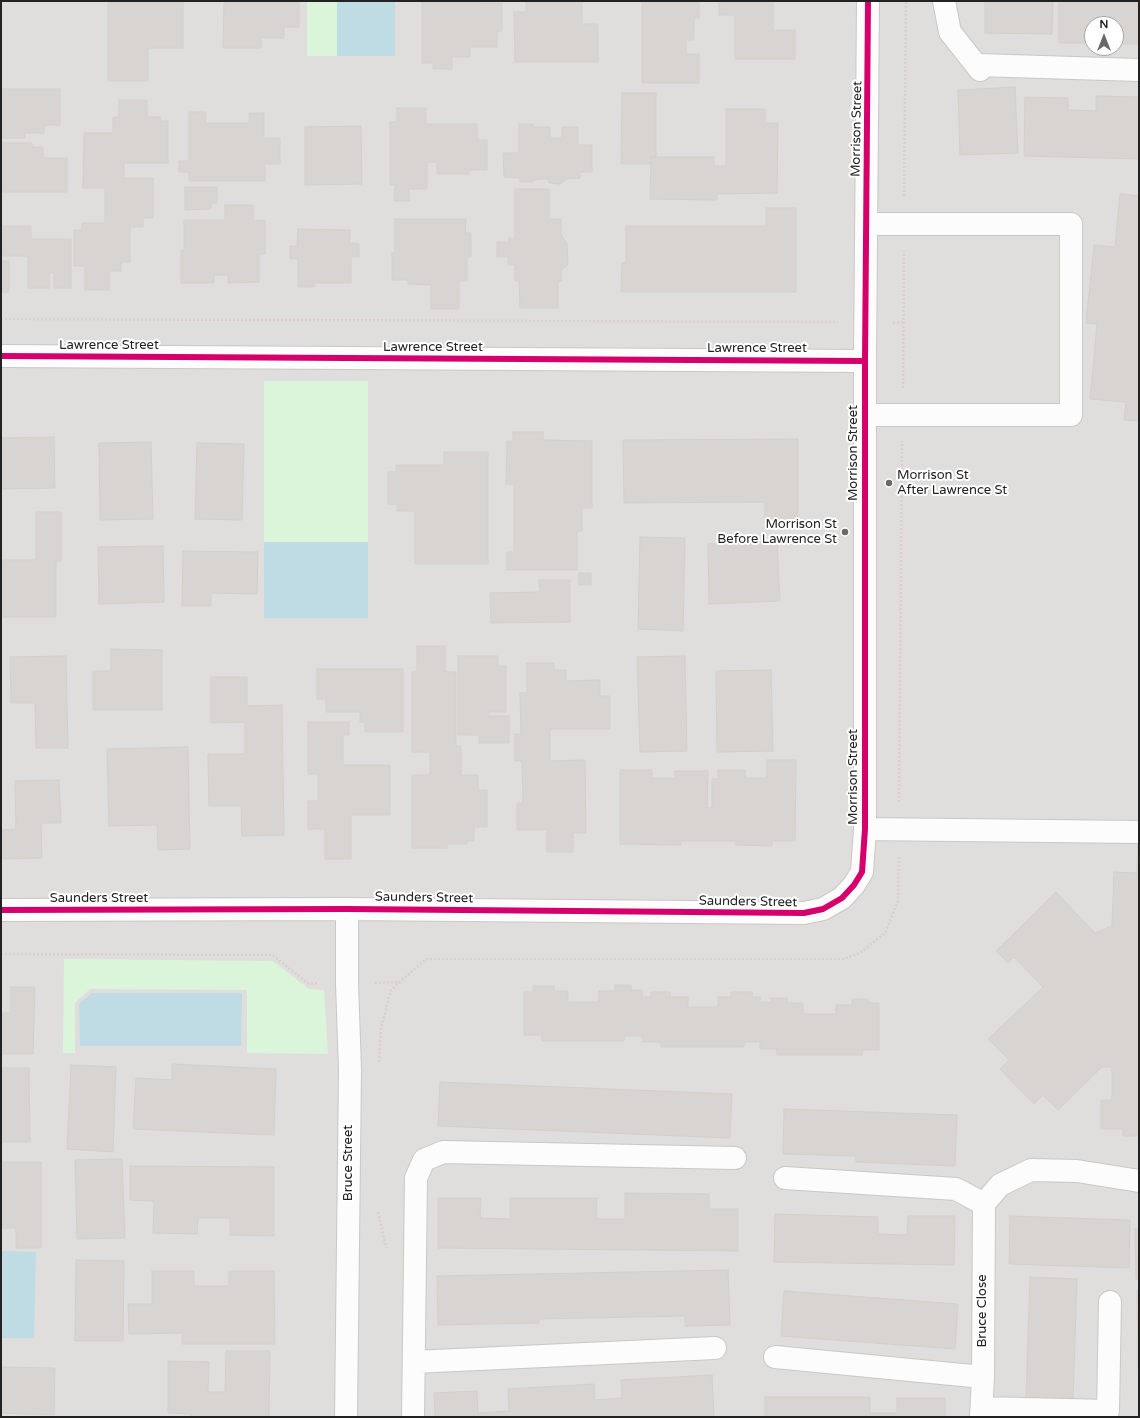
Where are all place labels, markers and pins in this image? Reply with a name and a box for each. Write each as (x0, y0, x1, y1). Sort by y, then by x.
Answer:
place label: Morrison St After Lawrence St (897, 468, 1007, 499)
marker: Morrison St After Lawrence St (884, 478, 894, 488)
place label: Morrison St Before Lawrence St (717, 517, 837, 548)
marker: Morrison St Before Lawrence St (840, 527, 850, 537)

